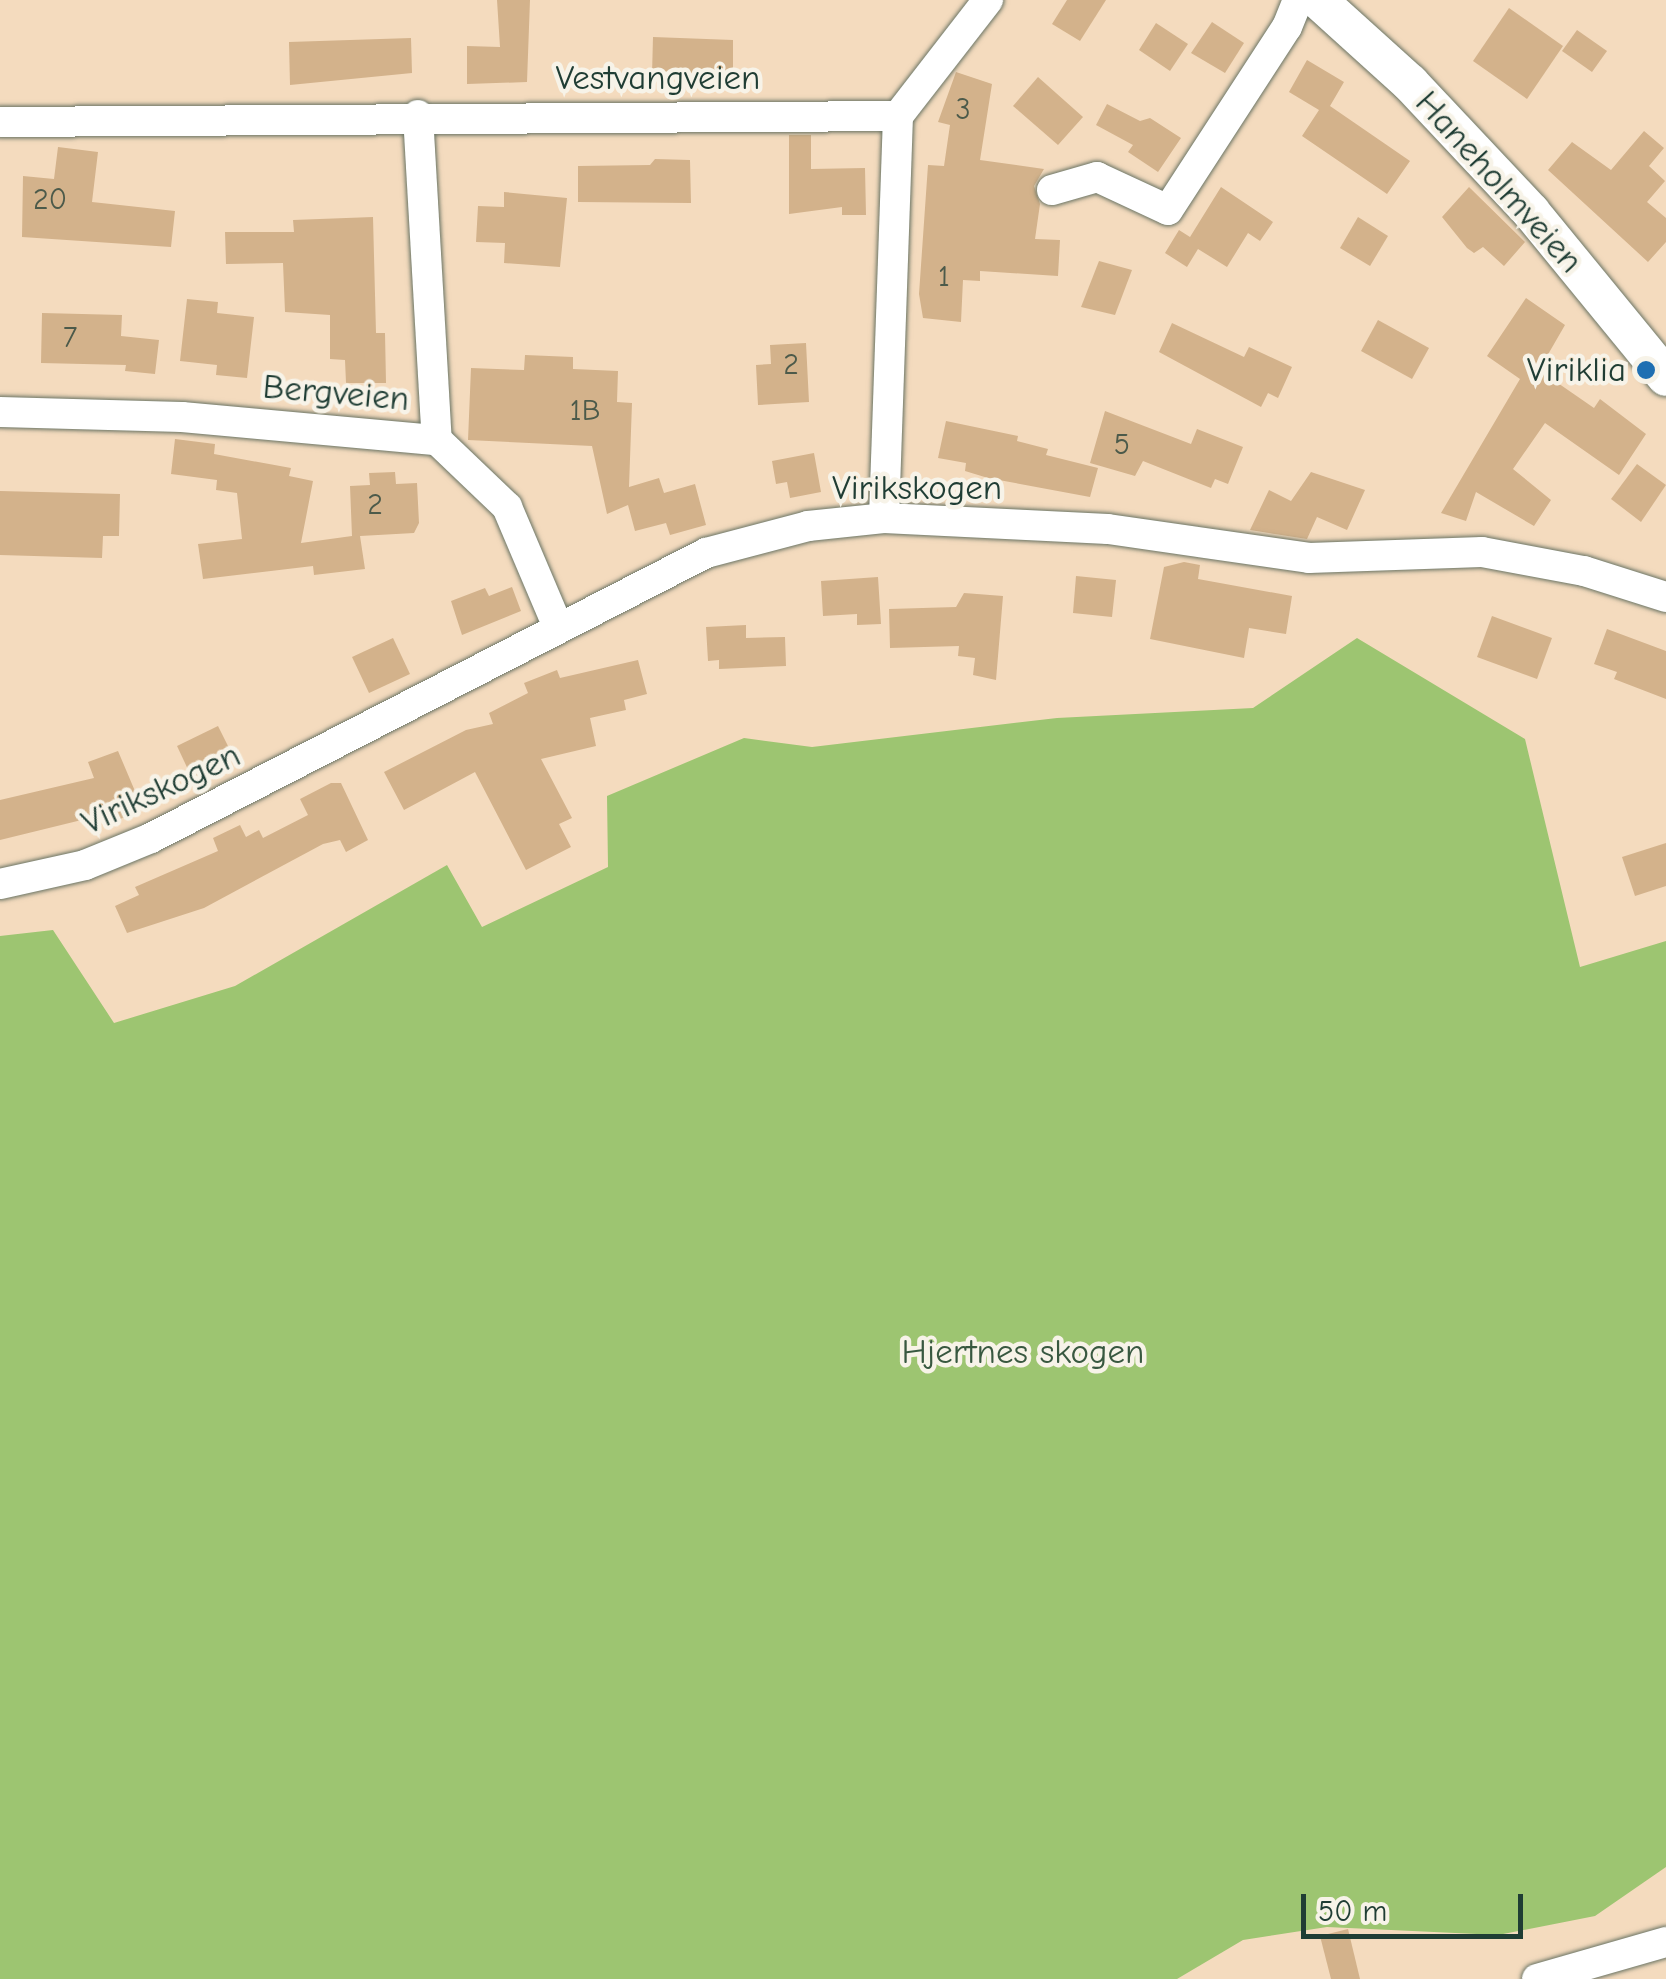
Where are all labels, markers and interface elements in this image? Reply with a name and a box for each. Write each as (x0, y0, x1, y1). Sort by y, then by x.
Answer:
street label: Vestvangveien (556, 57, 760, 99)
street label: Haneholmveien (1406, 82, 1592, 282)
house number: 3 (955, 92, 971, 128)
house number: 20 (33, 182, 67, 218)
house number: 1 (938, 259, 950, 295)
house number: 7 (63, 320, 77, 356)
house number: 2 (783, 347, 799, 383)
place label: Viriklia (1527, 349, 1626, 391)
marker: Viriklia (1635, 359, 1657, 381)
street label: Bergveien (261, 366, 411, 420)
house number: 1B (570, 393, 600, 429)
house number: 5 (1114, 427, 1130, 463)
street label: Virikskogen (832, 467, 1002, 509)
house number: 2 (367, 487, 383, 523)
street label: Virikskogen (75, 734, 247, 844)
park label: Hjertnes skogen (902, 1331, 1144, 1373)
scale bar (1306, 1874, 1528, 1936)
text: 50 m (1318, 1894, 1387, 1929)

